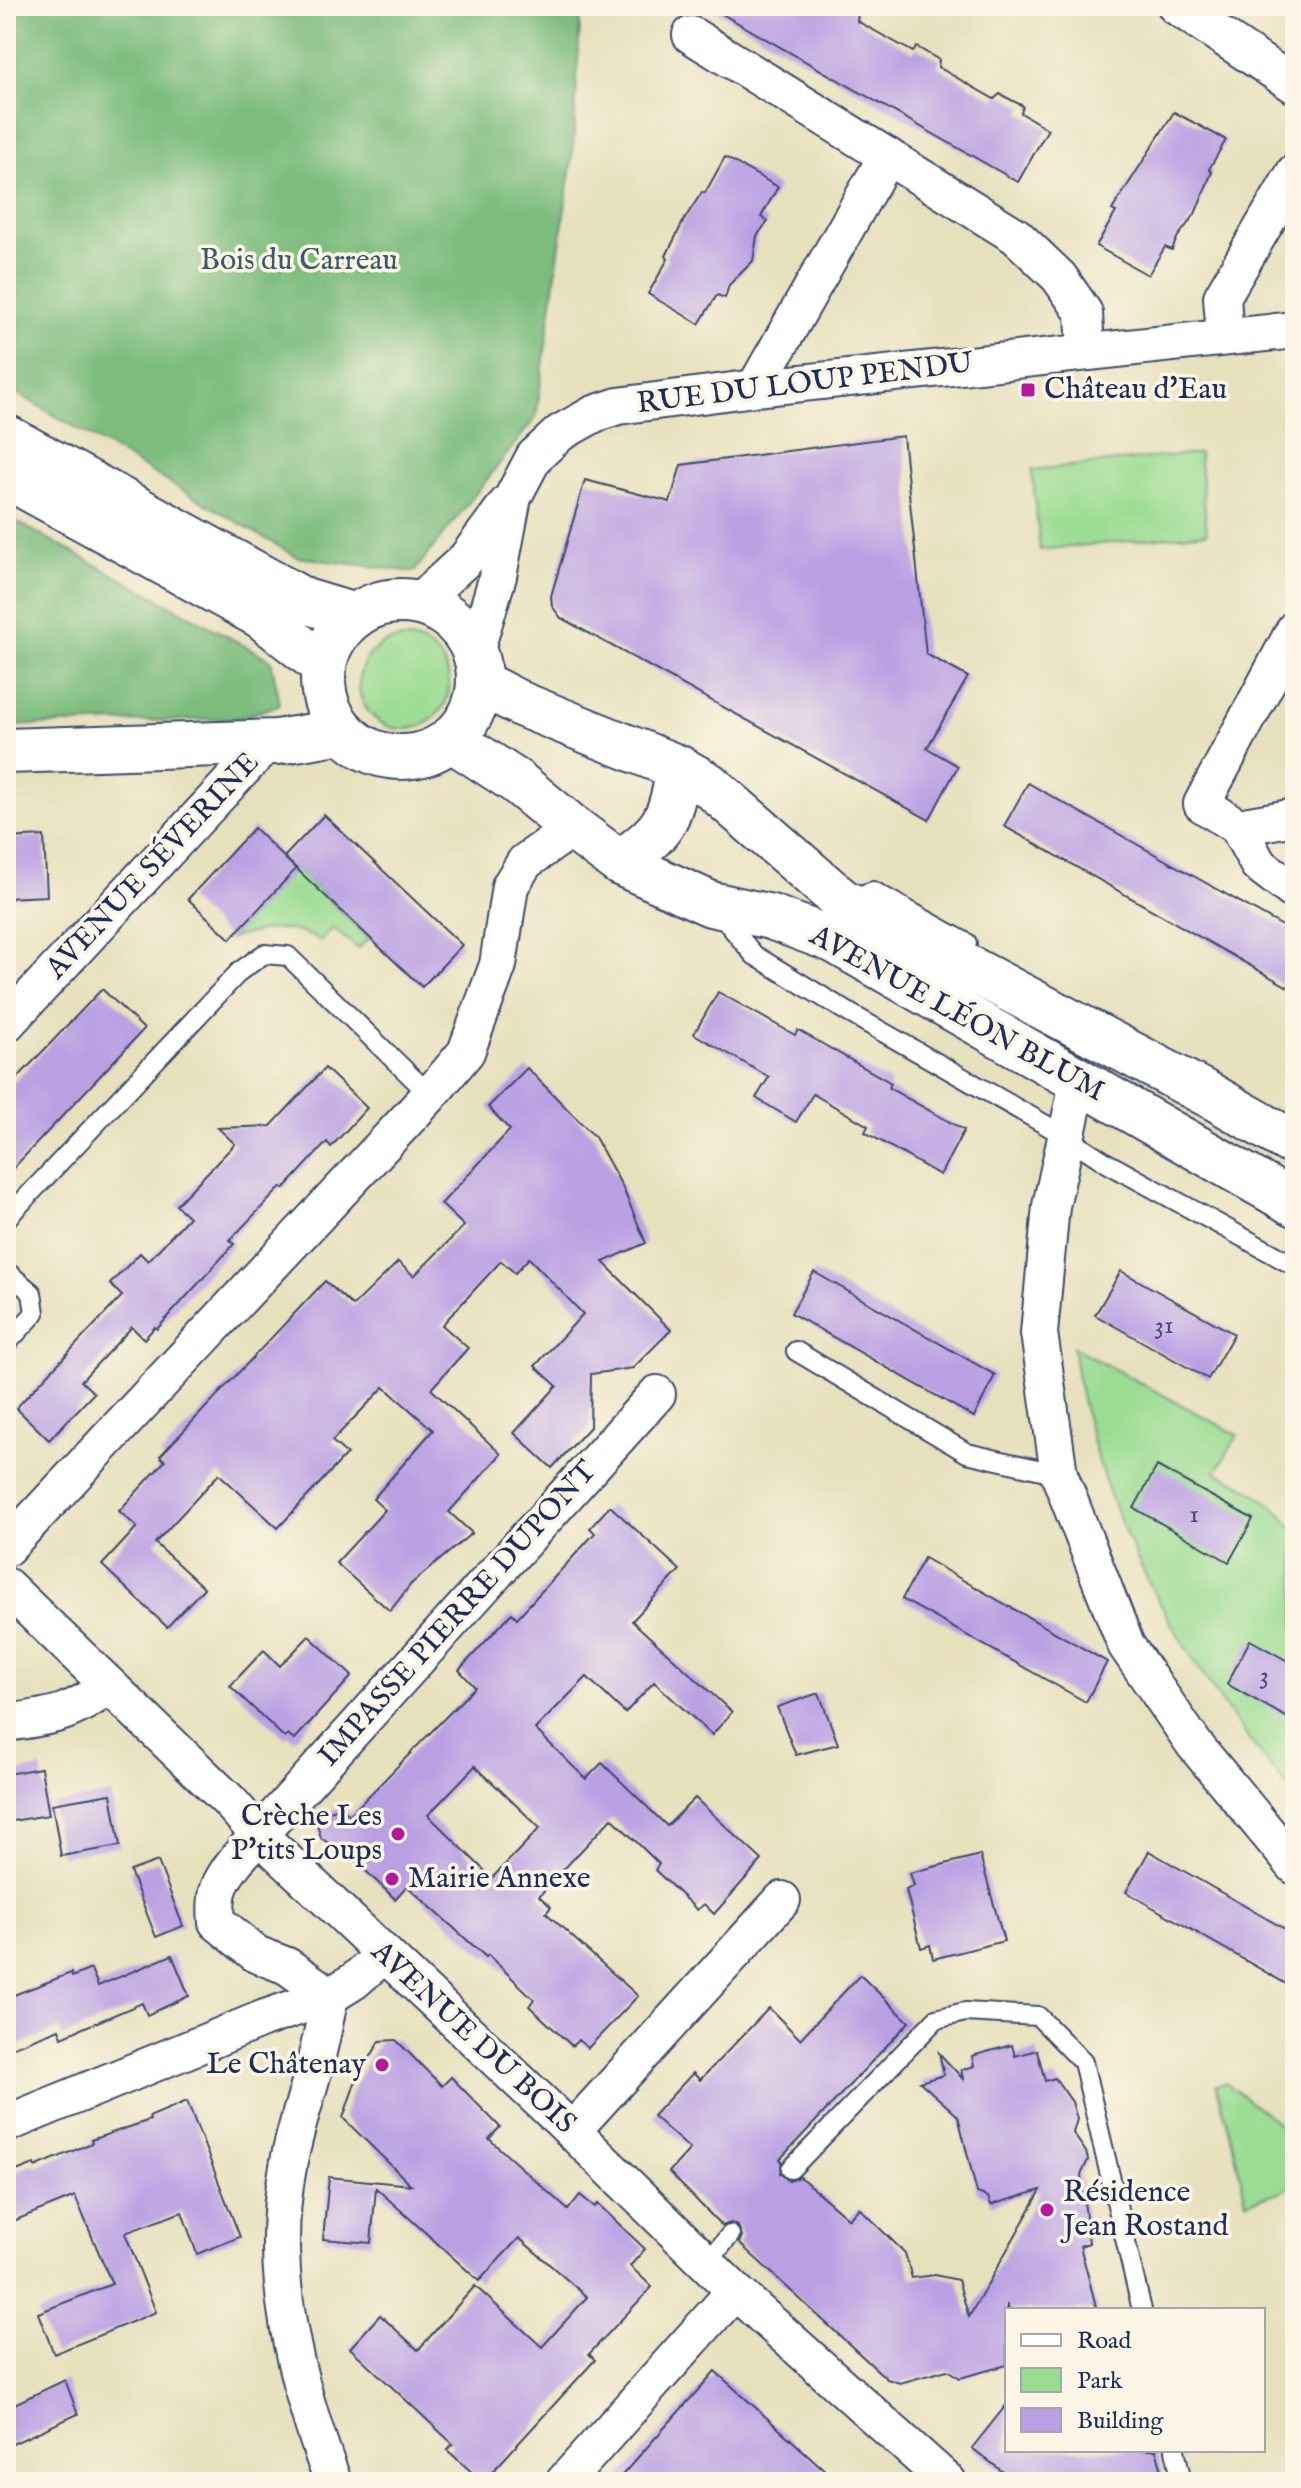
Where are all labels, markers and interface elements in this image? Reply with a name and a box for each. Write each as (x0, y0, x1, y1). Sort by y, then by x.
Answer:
park label: Bois du Carreau (200, 242, 398, 280)
street label: RUE DU LOUP PENDU (635, 344, 976, 423)
place label: Château d'Eau (1044, 371, 1227, 409)
marker: Château d'Eau (1019, 381, 1037, 399)
street label: AVENUE SÉVERINE (37, 744, 268, 988)
street label: AVENUE LÉON BLUM (802, 916, 1111, 1111)
house number: 31 (1154, 1309, 1174, 1342)
street label: IMPASSE PIERRE DUPONT (311, 1453, 606, 1775)
house number: 1 (1189, 1498, 1199, 1531)
house number: 3 (1259, 1659, 1269, 1692)
place label: Crèche Les P'tits Loups (231, 1798, 382, 1870)
marker: Crèche Les P'tits Loups (389, 1825, 407, 1843)
place label: Mairie Annexe (408, 1860, 591, 1898)
marker: Mairie Annexe (383, 1870, 401, 1888)
street label: AVENUE DU BOIS (362, 1933, 583, 2143)
place label: Le Châtenay (206, 2046, 366, 2084)
marker: Le Châtenay (373, 2056, 391, 2074)
place label: Résidence Jean Rostand (1060, 2174, 1229, 2246)
marker: Résidence Jean Rostand (1038, 2201, 1056, 2219)
legend (1005, 2308, 1265, 2452)
text: Road (1077, 2326, 1131, 2357)
text: Park (1077, 2366, 1123, 2397)
text: Building (1077, 2406, 1164, 2437)

